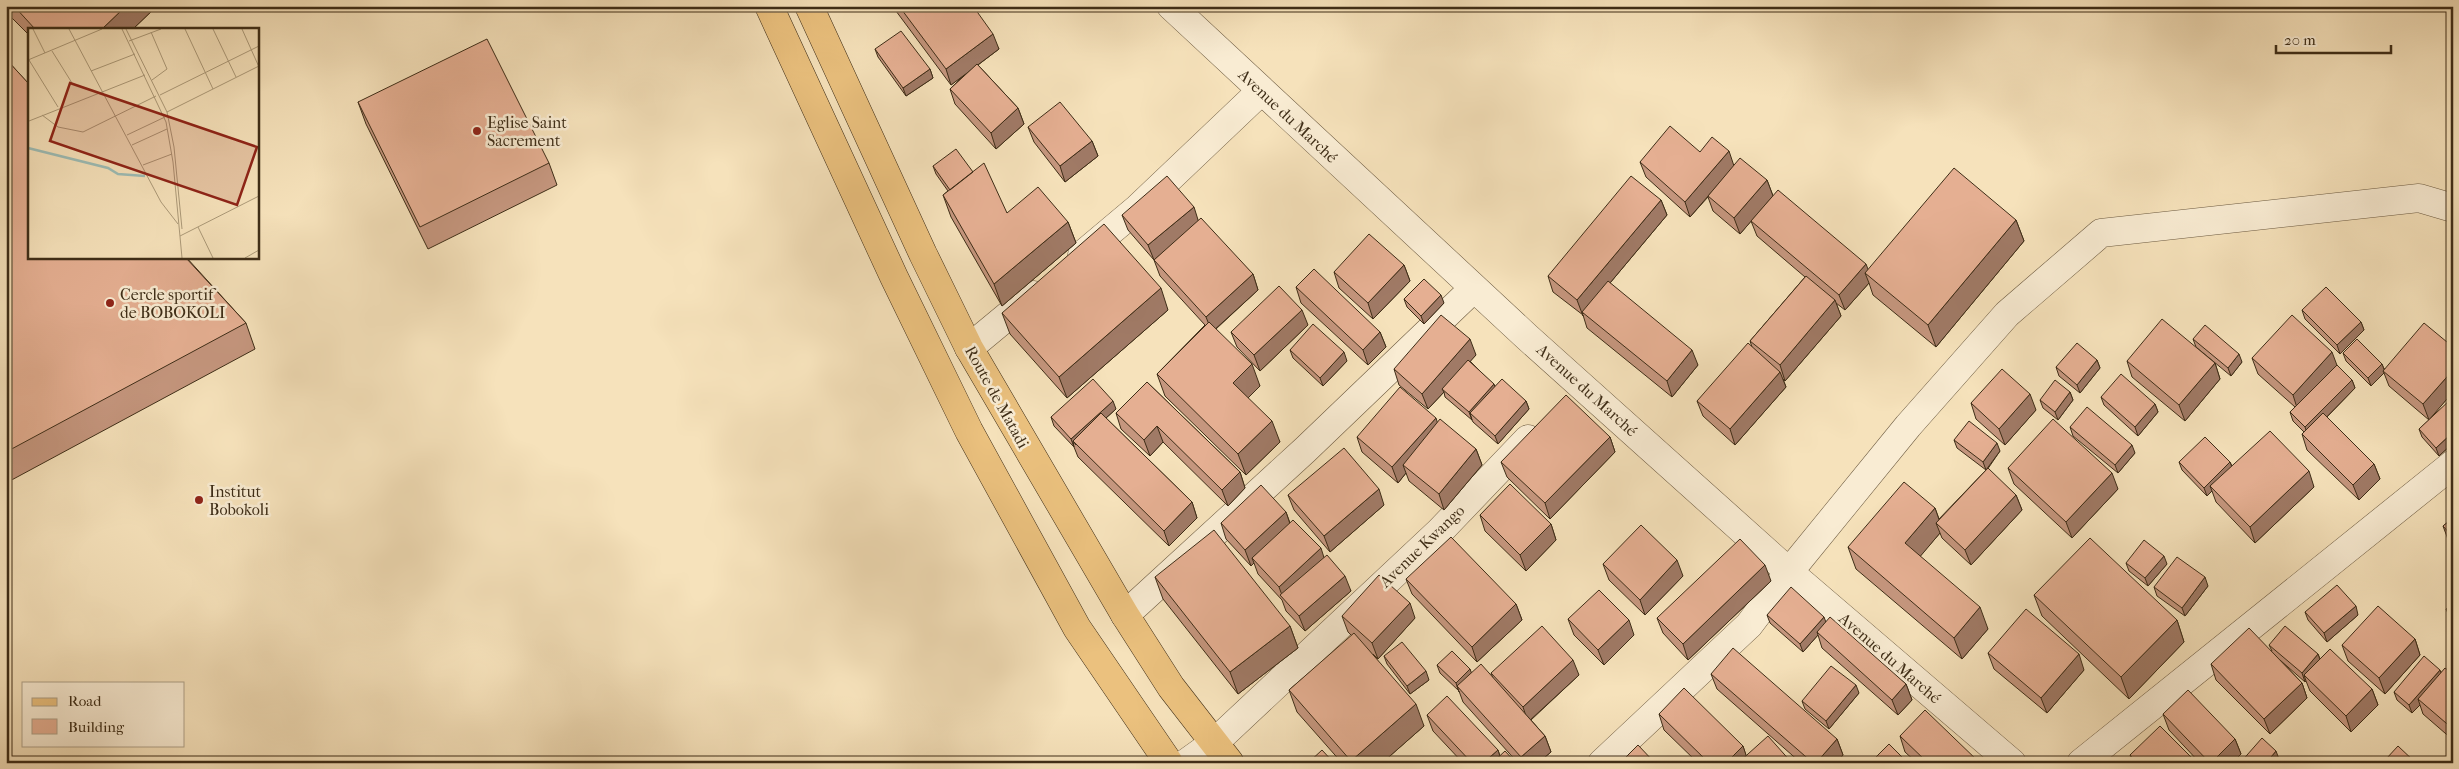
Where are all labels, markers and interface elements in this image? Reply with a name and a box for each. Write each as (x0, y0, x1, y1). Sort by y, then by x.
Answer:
scale bar (2276, 22, 2392, 54)
inset map (28, 28, 259, 259)
text: 20 m (2284, 31, 2316, 49)
street label: Avenue du Marché (1234, 64, 1342, 167)
place label: Eglise Saint Sacrement (487, 113, 567, 150)
marker: Eglise Saint Sacrement (471, 125, 483, 137)
place label: Cercle sportif de BOBOKOLI (120, 285, 225, 322)
marker: Cercle sportif de BOBOKOLI (104, 297, 116, 309)
street label: Avenue du Marché (1532, 339, 1641, 440)
street label: Route de Matadi (961, 343, 1033, 452)
place label: Institut Bobokoli (209, 482, 269, 519)
marker: Institut Bobokoli (193, 494, 205, 506)
street label: Avenue Kwango (1375, 501, 1468, 592)
street label: Avenue du Marché (1834, 608, 1945, 707)
legend (22, 682, 185, 746)
text: Road (68, 692, 102, 710)
text: Building (68, 718, 125, 736)

